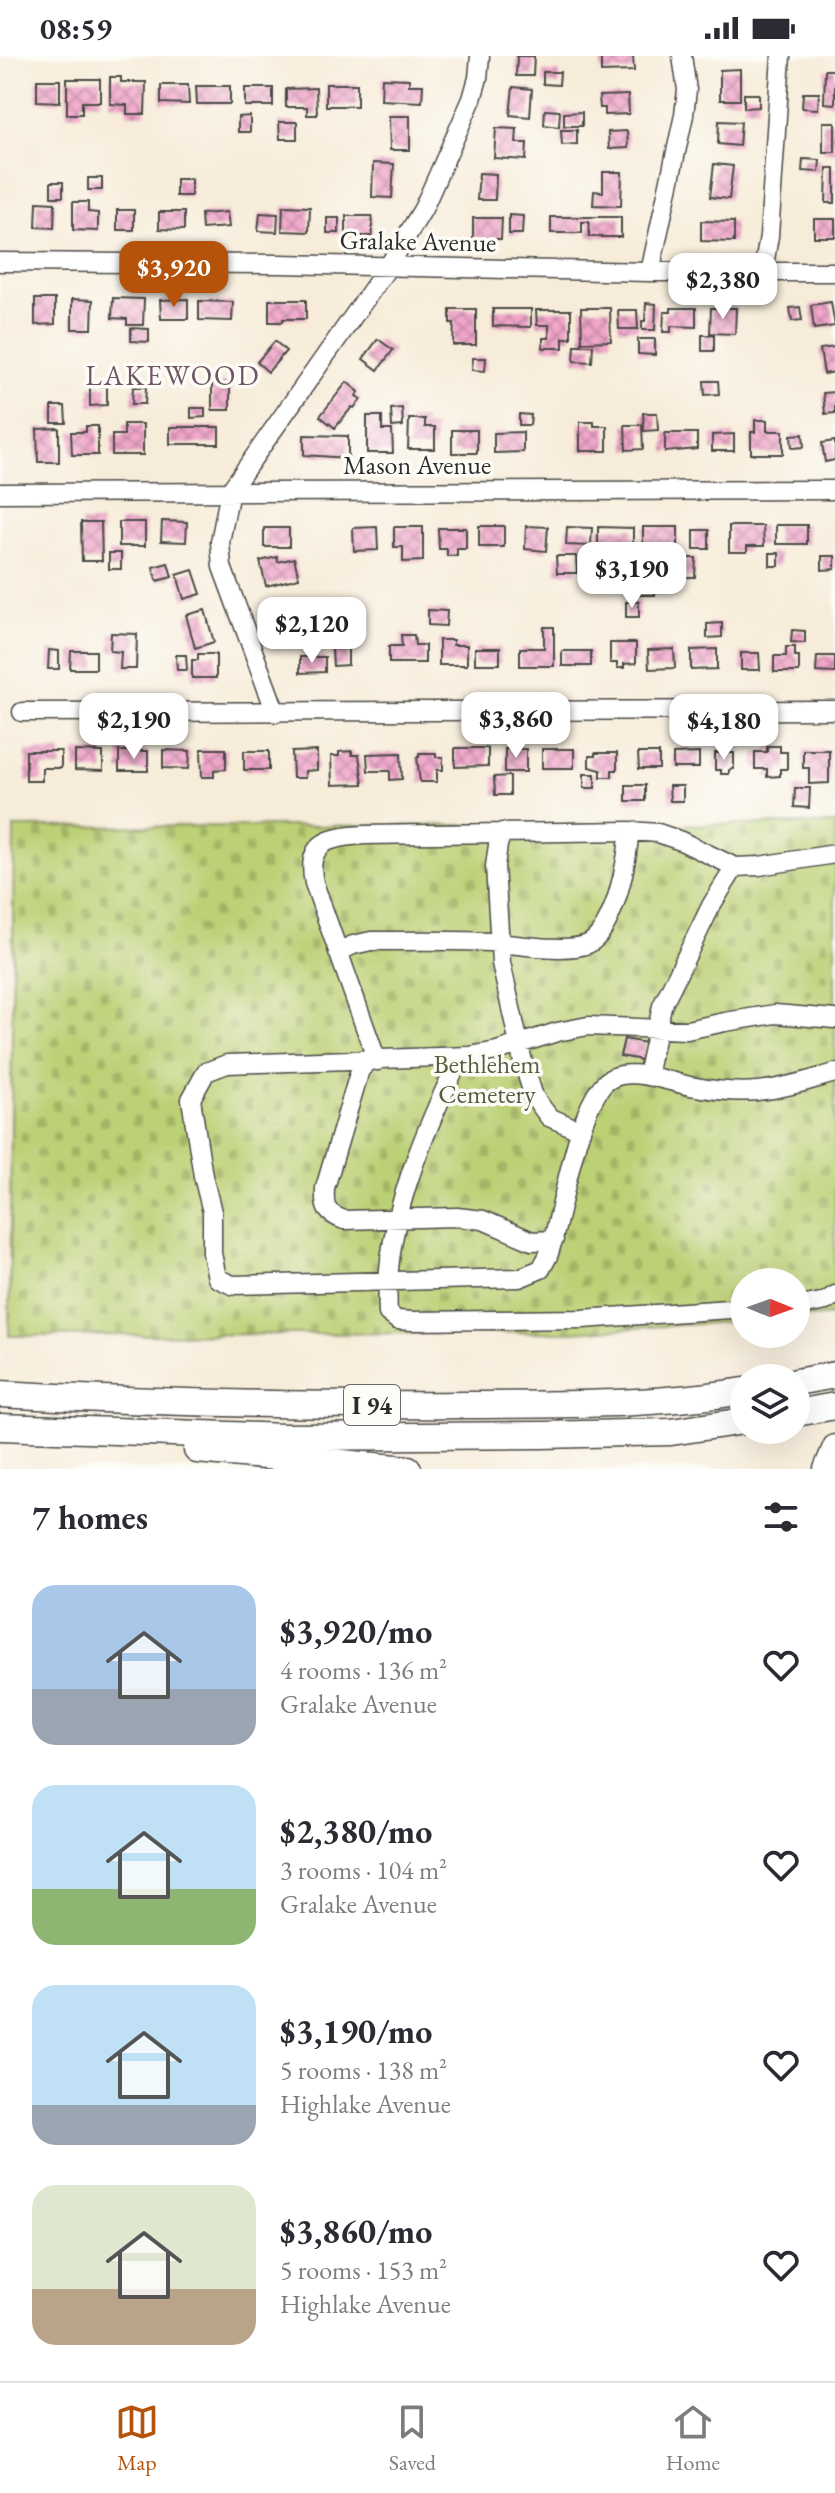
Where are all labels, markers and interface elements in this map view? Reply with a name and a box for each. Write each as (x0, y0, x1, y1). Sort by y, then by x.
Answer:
text: 08:59 (40, 9, 112, 48)
street label: Gralake Avenue (339, 223, 497, 259)
pin: $3,920 (109, 241, 239, 309)
text: $3,920 (137, 250, 211, 284)
pin: $2,380 (658, 253, 788, 321)
text: $2,380 (686, 262, 760, 296)
district label: LAKEWOOD (85, 357, 261, 393)
street label: Mason Avenue (343, 448, 491, 482)
pin: $3,190 (567, 542, 697, 610)
text: $3,190 (595, 551, 669, 585)
pin: $2,120 (247, 597, 377, 665)
text: $2,120 (275, 606, 349, 640)
pin: $3,860 (451, 692, 581, 760)
pin: $2,190 (69, 693, 199, 761)
pin: $4,180 (659, 694, 789, 762)
text: $3,860 (479, 701, 553, 735)
text: $2,190 (97, 702, 171, 736)
text: $4,180 (687, 703, 761, 737)
park label: Bethlehem Cemetery (433, 1047, 541, 1111)
north arrow (730, 1268, 810, 1348)
map controls (730, 1268, 810, 1444)
button: layers (730, 1364, 810, 1444)
road number: I 94 (344, 1385, 400, 1425)
text: 7 homes (32, 1495, 148, 1539)
icon: filters (759, 1495, 803, 1539)
text: $3,920/mo (280, 1609, 432, 1653)
icon: home (96, 1617, 192, 1713)
icon: heart (759, 1643, 803, 1687)
text: 4 rooms · 136 m² (280, 1653, 447, 1687)
text: Gralake Avenue (280, 1687, 437, 1721)
text: $2,380/mo (280, 1809, 432, 1853)
icon: home (96, 1817, 192, 1913)
icon: heart (759, 1843, 803, 1887)
text: 3 rooms · 104 m² (280, 1853, 447, 1887)
text: Gralake Avenue (280, 1887, 437, 1921)
text: $3,190/mo (280, 2009, 432, 2053)
icon: home (96, 2017, 192, 2113)
icon: heart (759, 2043, 803, 2087)
text: 5 rooms · 138 m² (280, 2053, 447, 2087)
text: Highlake Avenue (280, 2087, 451, 2121)
text: $3,860/mo (280, 2209, 432, 2253)
icon: home (96, 2217, 192, 2313)
icon: heart (759, 2243, 803, 2287)
text: 5 rooms · 153 m² (280, 2253, 447, 2287)
text: Highlake Avenue (280, 2287, 451, 2321)
tab: Map (115, 2400, 159, 2477)
tab: Saved (389, 2400, 436, 2477)
tab: Home (666, 2400, 720, 2477)

